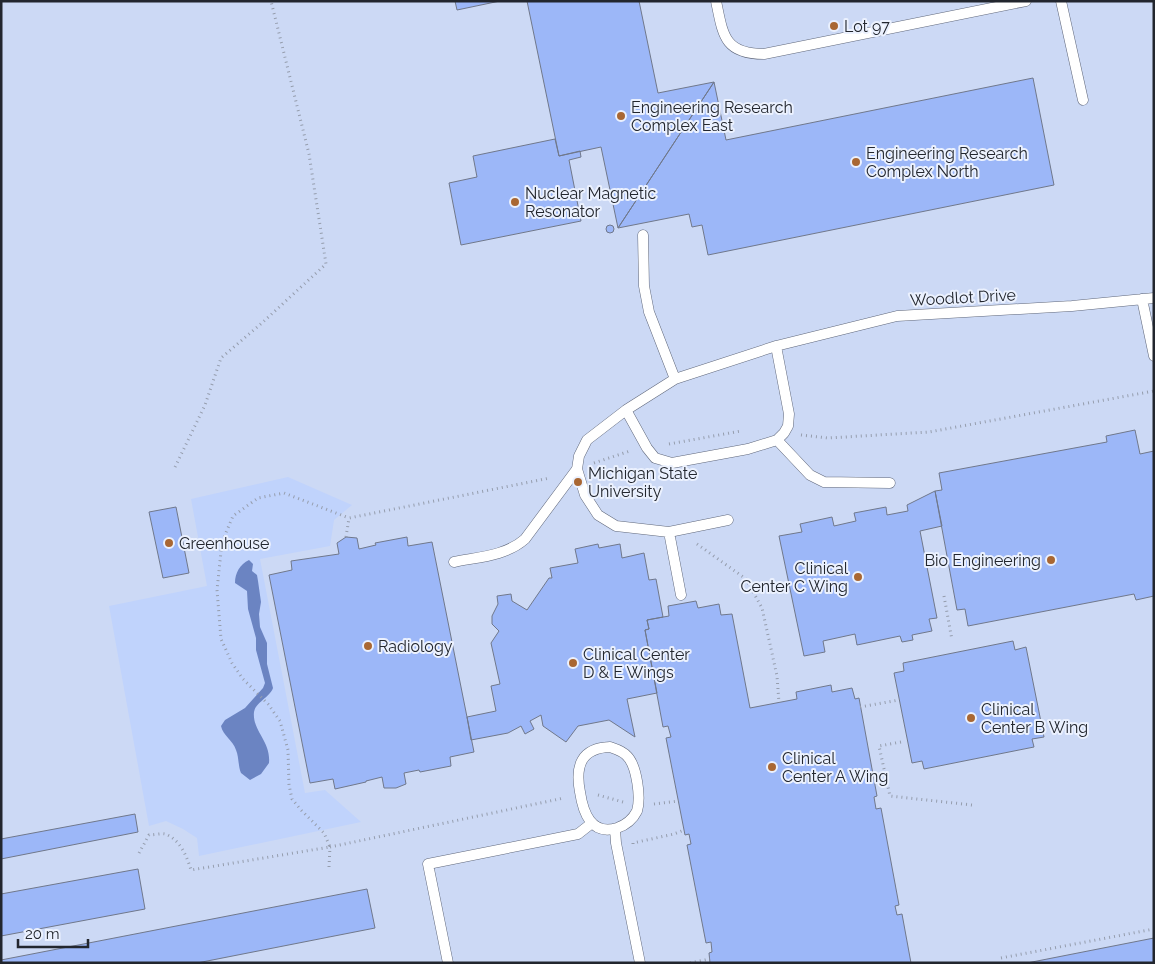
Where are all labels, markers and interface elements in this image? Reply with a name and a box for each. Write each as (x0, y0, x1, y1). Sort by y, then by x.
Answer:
place label: Lot 97 (844, 17, 890, 36)
marker: Lot 97 (828, 20, 840, 32)
place label: Engineering Research Complex East (631, 98, 793, 135)
marker: Engineering Research Complex East (615, 110, 627, 122)
place label: Engineering Research Complex North (866, 144, 1028, 181)
marker: Engineering Research Complex North (850, 156, 862, 168)
place label: Nuclear Magnetic Resonator (525, 184, 656, 221)
marker: Nuclear Magnetic Resonator (509, 196, 521, 208)
street label: Woodlot Drive (910, 285, 1016, 310)
place label: Michigan State University (588, 464, 697, 501)
marker: Michigan State University (572, 476, 584, 488)
place label: Greenhouse (179, 534, 269, 553)
marker: Greenhouse (163, 537, 175, 549)
place label: Bio Engineering (924, 551, 1041, 570)
marker: Bio Engineering (1045, 554, 1057, 566)
place label: Clinical Center C Wing (741, 559, 849, 596)
marker: Clinical Center C Wing (852, 571, 864, 583)
place label: Radiology (378, 637, 453, 656)
marker: Radiology (362, 640, 374, 652)
place label: Clinical Center D & E Wings (583, 645, 690, 682)
marker: Clinical Center D & E Wings (567, 657, 579, 669)
place label: Clinical Center B Wing (981, 700, 1088, 737)
marker: Clinical Center B Wing (965, 712, 977, 724)
place label: Clinical Center A Wing (782, 749, 888, 786)
marker: Clinical Center A Wing (766, 761, 778, 773)
scale bar (18, 916, 88, 948)
text: 20 m (25, 925, 60, 943)

